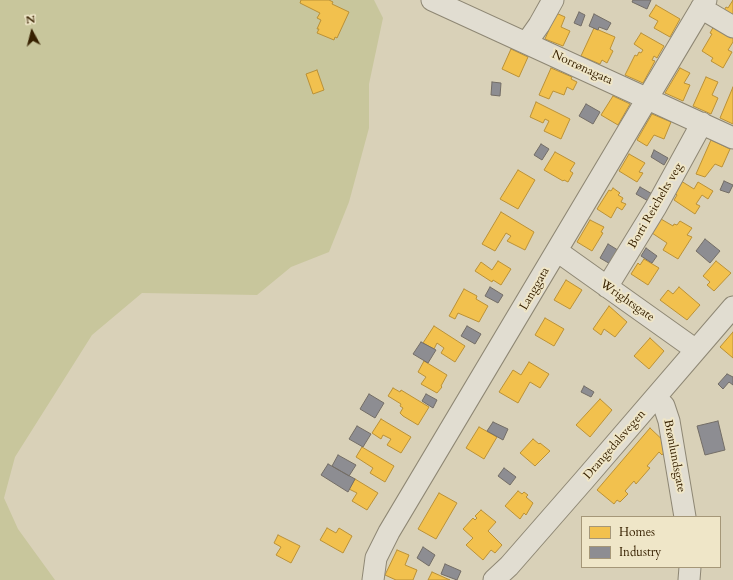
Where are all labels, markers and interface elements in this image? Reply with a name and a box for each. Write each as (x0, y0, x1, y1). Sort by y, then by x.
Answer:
north arrow (12, 12, 52, 52)
text: N (25, 12, 36, 28)
street label: Norrønagata (549, 48, 615, 88)
street label: Borti Reichelts veg (626, 161, 686, 251)
street label: Langgata (517, 265, 553, 313)
street label: Wrightsgate (597, 277, 657, 325)
street label: Drangedalsvegen (581, 407, 649, 483)
street label: Brønlundsgate (660, 418, 688, 494)
legend (581, 516, 721, 568)
text: Homes (619, 524, 655, 540)
text: Industry (619, 544, 661, 560)

